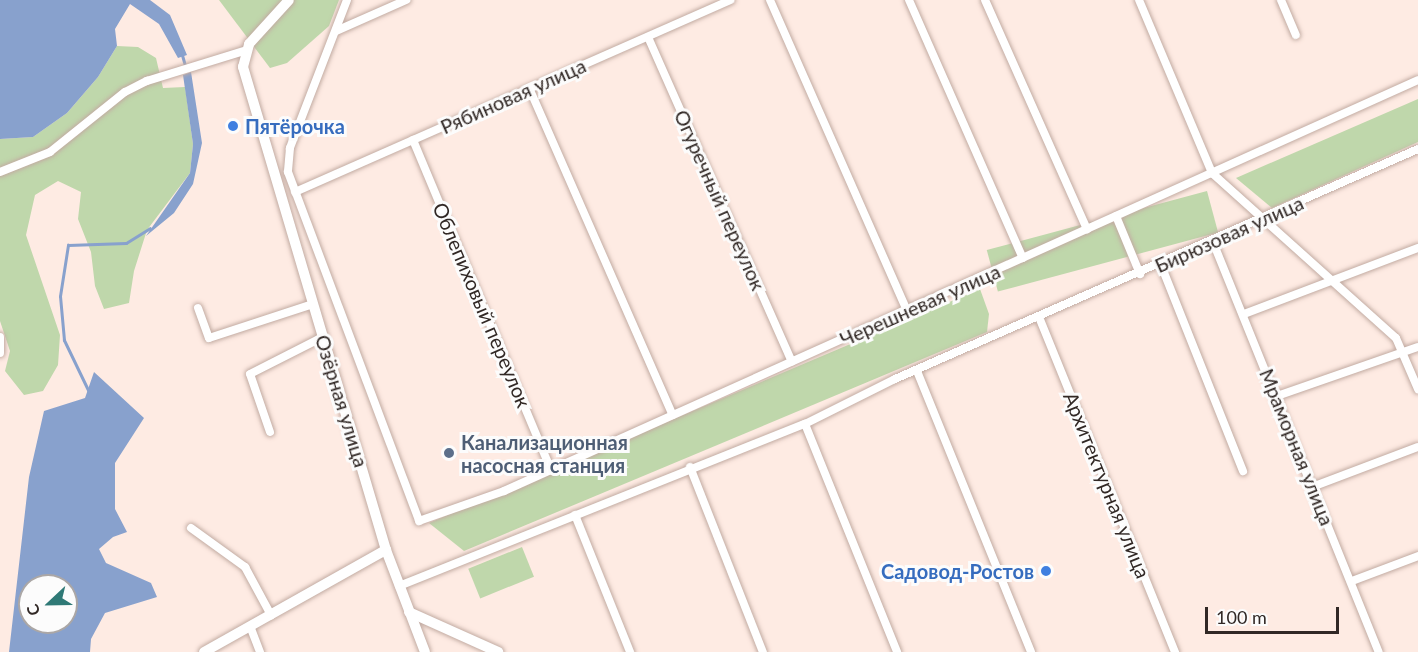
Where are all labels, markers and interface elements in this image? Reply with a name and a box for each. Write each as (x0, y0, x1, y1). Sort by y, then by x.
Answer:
street label: Рябиновая улица (437, 53, 589, 139)
street label: Огуречный переулок (669, 106, 771, 294)
place label: Пятёрочка (245, 114, 345, 138)
marker: Пятёрочка (226, 119, 240, 133)
street label: Бирюзовая улица (1151, 190, 1307, 278)
street label: Облепиховый переулок (428, 199, 536, 411)
street label: Черешневая улица (836, 259, 1004, 351)
street label: Озёрная улица (310, 332, 374, 470)
street label: Мраморная улица (1255, 365, 1339, 529)
street label: Архитектурная улица (1059, 388, 1155, 582)
place label: Канализационная насосная станция (461, 430, 628, 477)
marker: Канализационная насосная станция (442, 446, 456, 460)
place label: Садовод-Ростов (881, 559, 1034, 583)
marker: Садовод-Ростов (1039, 564, 1053, 578)
north arrow (18, 574, 78, 634)
scale bar (1208, 595, 1342, 633)
text: С (22, 602, 43, 619)
text: 100 m (1216, 606, 1267, 628)

